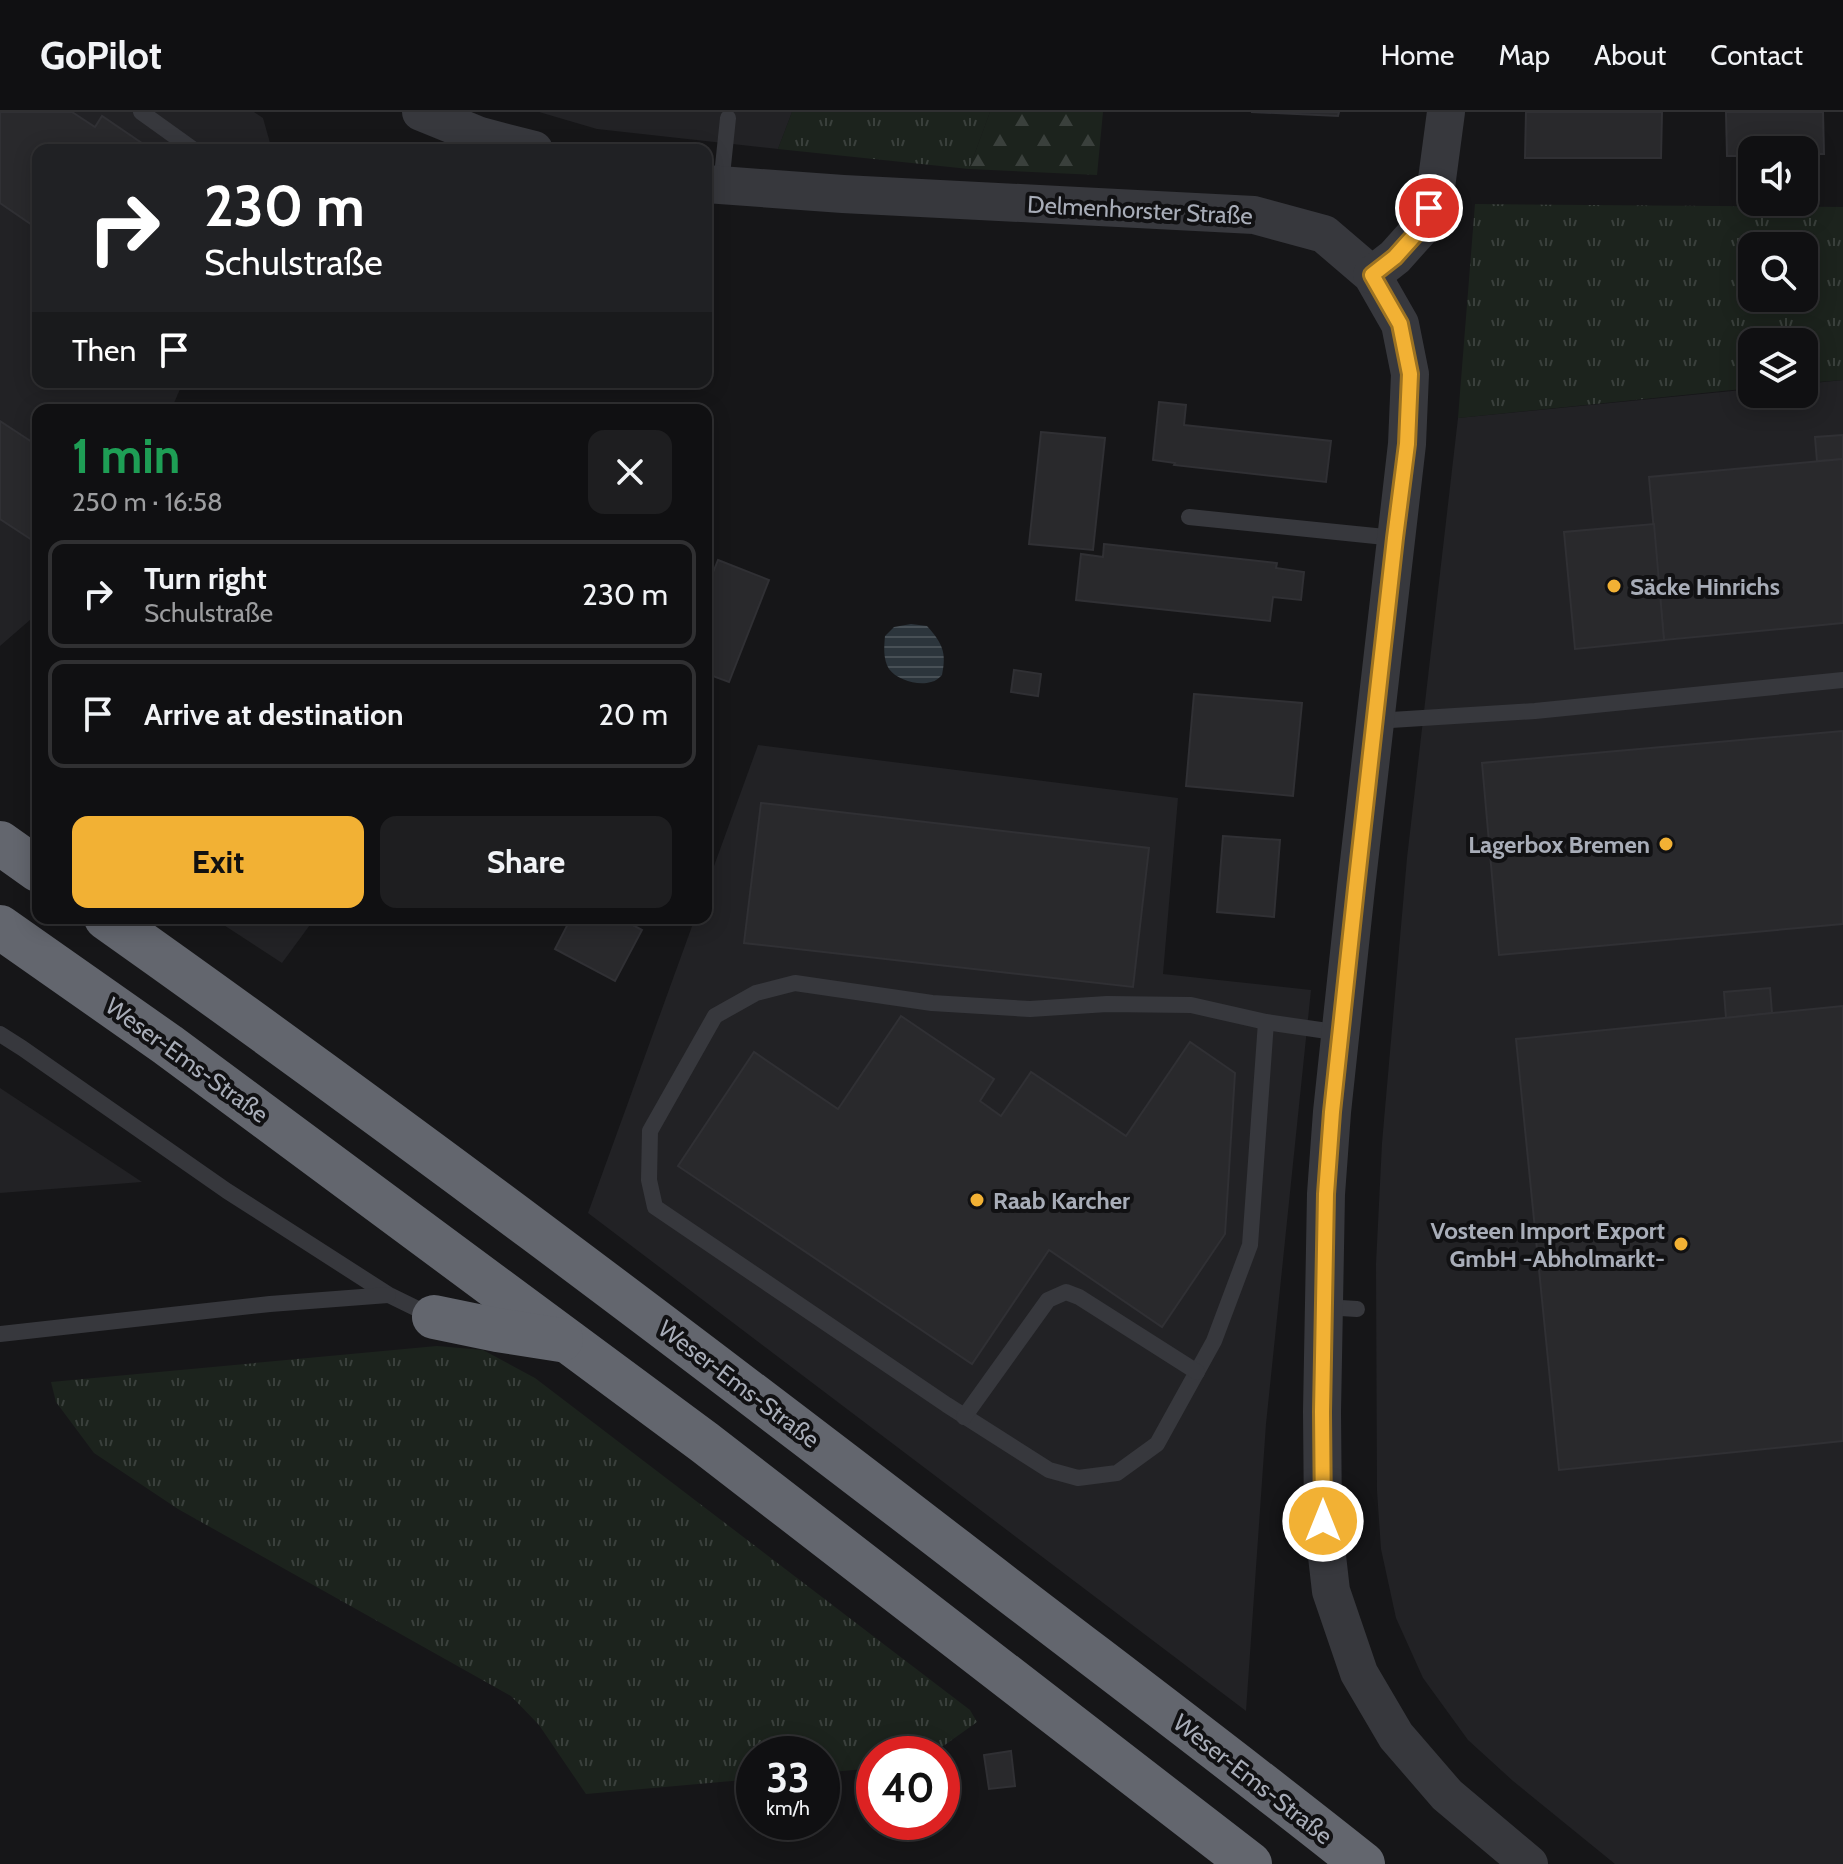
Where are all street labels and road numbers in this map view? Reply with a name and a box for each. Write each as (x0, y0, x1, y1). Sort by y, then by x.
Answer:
street label: Delmenhorster Straße (1027, 190, 1253, 230)
street label: Weser-Ems-Straße (100, 991, 274, 1129)
street label: Weser-Ems-Straße (653, 1314, 825, 1454)
street label: Weser-Ems-Straße (1168, 1708, 1338, 1850)

